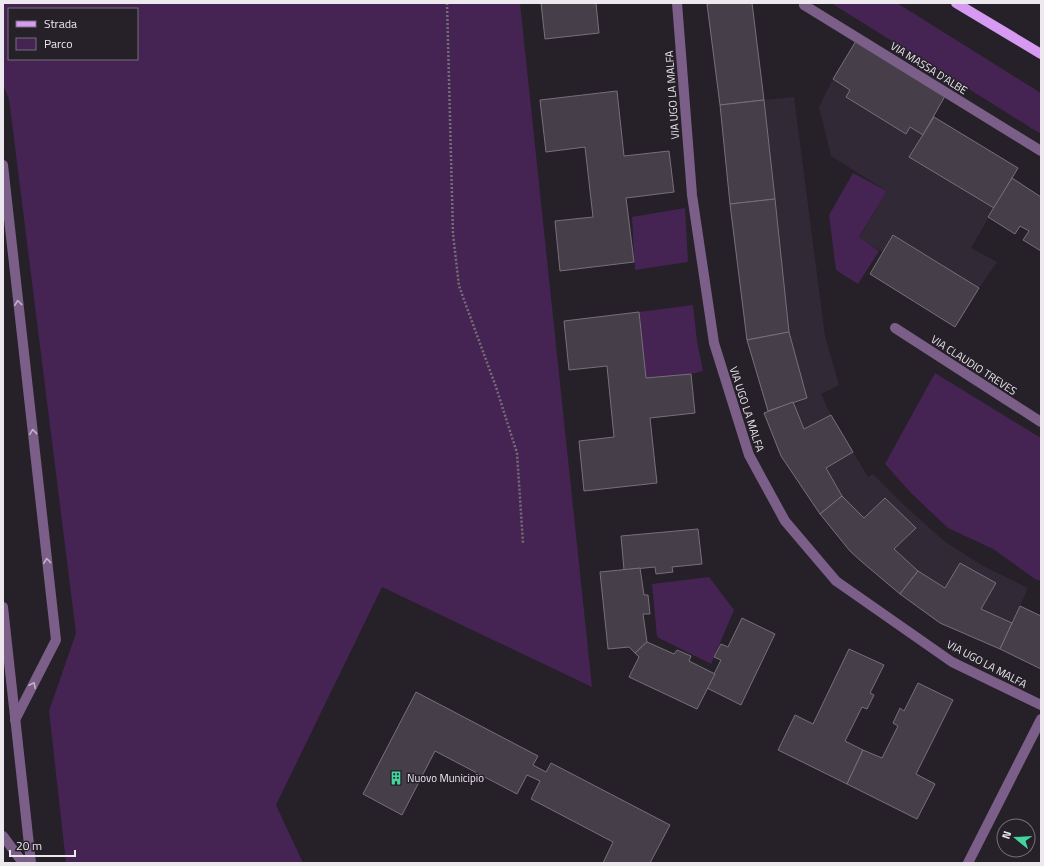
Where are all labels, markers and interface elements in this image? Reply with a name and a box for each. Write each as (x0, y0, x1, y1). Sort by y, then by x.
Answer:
legend (8, 8, 138, 60)
text: Strada (44, 14, 77, 33)
text: Parco (44, 34, 73, 53)
street label: VIA MASSA D'ALBE (887, 38, 971, 98)
street label: VIA UGO LA MALFA (661, 50, 683, 140)
one-way arrow (14, 300, 23, 306)
street label: VIA CLAUDIO TREVES (928, 331, 1020, 399)
street label: VIA UGO LA MALFA (726, 364, 768, 454)
one-way arrow (28, 429, 37, 435)
one-way arrow (43, 558, 52, 564)
street label: VIA UGO LA MALFA (944, 636, 1030, 692)
one-way arrow (28, 682, 36, 690)
building icon: Nuovo Municipio (388, 770, 404, 786)
place label: Nuovo Municipio (407, 770, 484, 786)
north arrow (996, 818, 1036, 858)
text: N (998, 829, 1015, 841)
scale bar (10, 832, 75, 858)
text: 20 m (16, 836, 42, 855)

